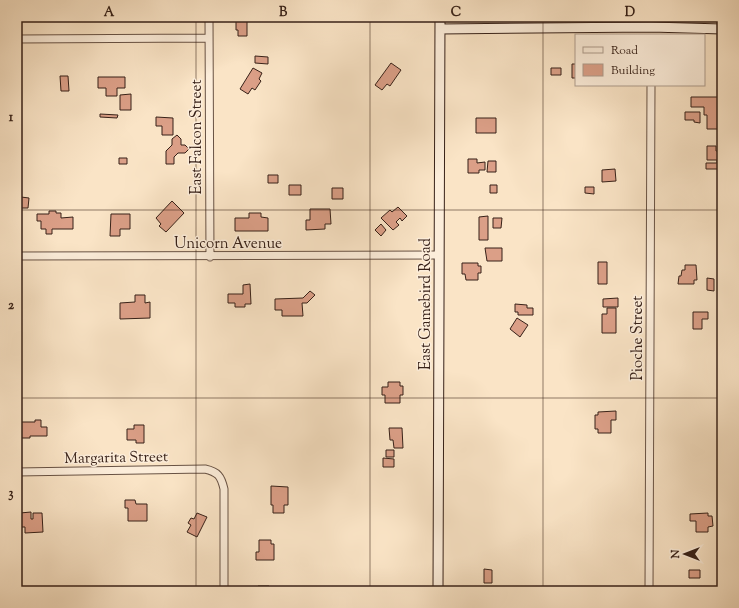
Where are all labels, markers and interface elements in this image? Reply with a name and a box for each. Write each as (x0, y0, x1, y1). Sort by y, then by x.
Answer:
text: A (104, 4, 115, 22)
text: B (279, 4, 288, 22)
text: C (451, 4, 461, 22)
text: D (625, 4, 635, 22)
legend (575, 34, 705, 86)
text: Road (611, 42, 638, 60)
text: Building (611, 62, 655, 80)
street label: East Falcon Street (187, 79, 208, 195)
text: 1 (9, 109, 14, 127)
street label: Unicorn Avenue (174, 234, 282, 255)
street label: East Gamebird Road (416, 238, 437, 370)
street label: Pioche Street (628, 296, 649, 380)
text: 2 (8, 297, 15, 315)
street label: Margarita Street (64, 447, 168, 470)
text: 3 (8, 485, 14, 503)
north arrow (665, 534, 705, 574)
text: N (668, 549, 684, 559)

